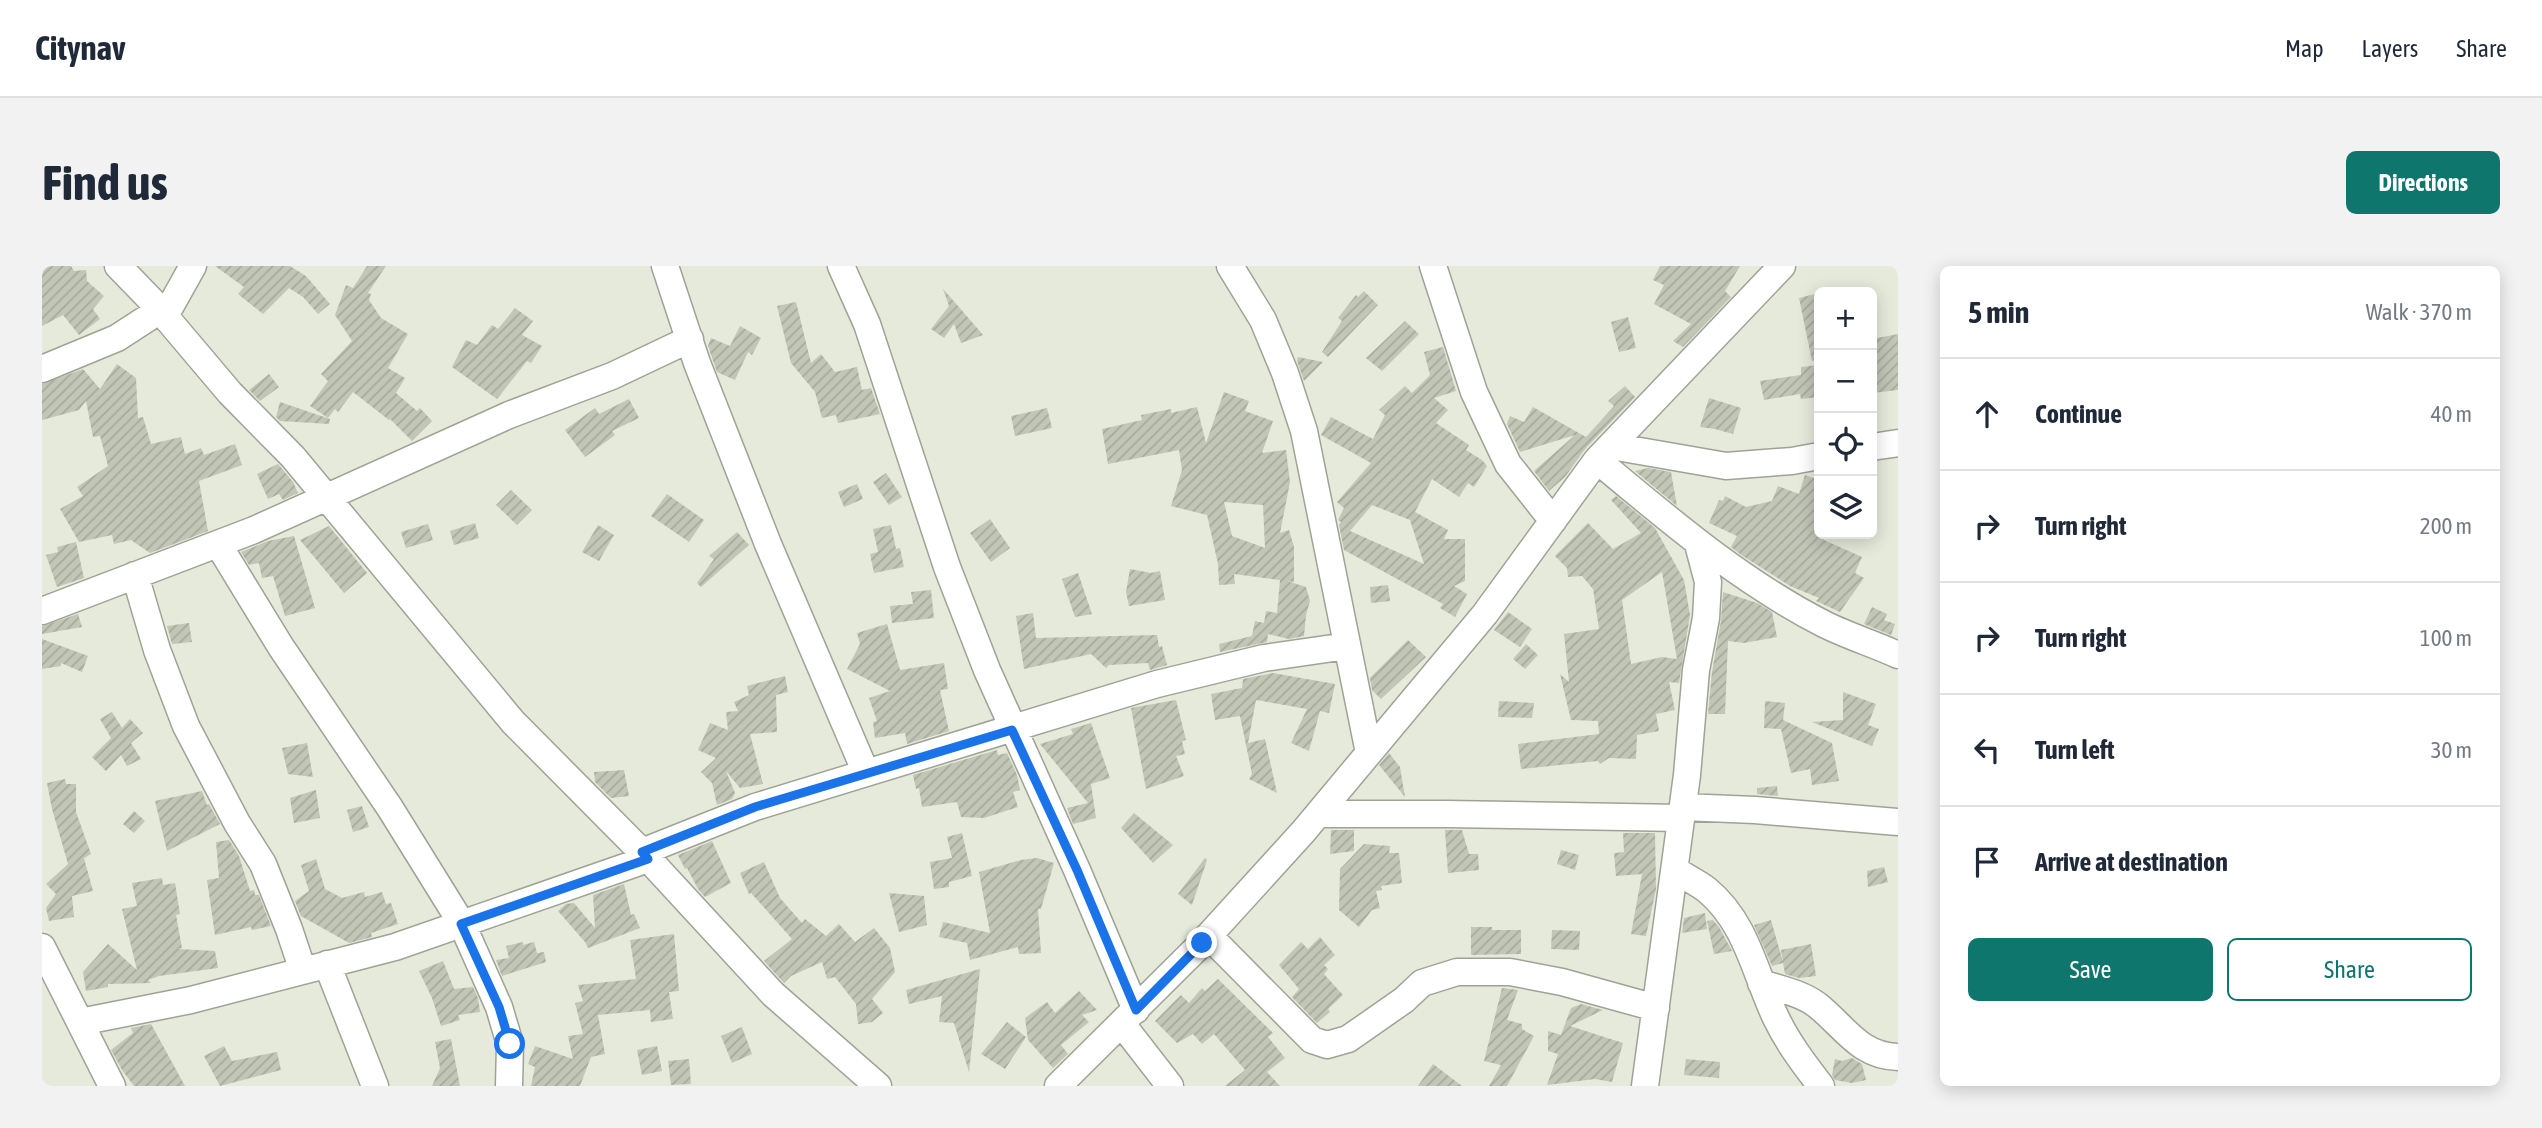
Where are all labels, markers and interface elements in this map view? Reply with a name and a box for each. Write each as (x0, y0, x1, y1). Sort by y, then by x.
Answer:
text: Citynav (35, 29, 126, 67)
text: Map (2285, 35, 2324, 62)
text: Layers (2362, 35, 2418, 62)
text: Share (2456, 35, 2507, 62)
button: Directions (2346, 151, 2500, 214)
text: Find us (42, 154, 168, 210)
map controls (1814, 287, 1877, 539)
button: + (1814, 287, 1877, 350)
text: 5 min (1968, 295, 2029, 329)
text: Walk · 370 m (2366, 299, 2472, 325)
button: − (1814, 350, 1877, 413)
icon: ahead (1968, 395, 2006, 433)
text: Continue (2035, 399, 2122, 429)
text: 40 m (2431, 401, 2472, 427)
button: locate (1814, 413, 1877, 476)
button: layers (1814, 476, 1877, 539)
icon: right (1968, 507, 2006, 545)
text: Turn right (2035, 511, 2126, 541)
text: 200 m (2420, 513, 2472, 539)
icon: right (1968, 619, 2006, 657)
text: Turn right (2035, 623, 2126, 653)
text: 100 m (2420, 625, 2472, 651)
icon: left (1968, 731, 2006, 769)
text: Turn left (2035, 735, 2115, 765)
text: 30 m (2431, 737, 2472, 763)
icon: arrive (1968, 843, 2006, 881)
text: Arrive at destination (2035, 847, 2228, 877)
route end (1186, 927, 1217, 958)
button: Save (1968, 938, 2213, 1001)
button: Share (2227, 938, 2472, 1001)
route start (494, 1028, 525, 1059)

